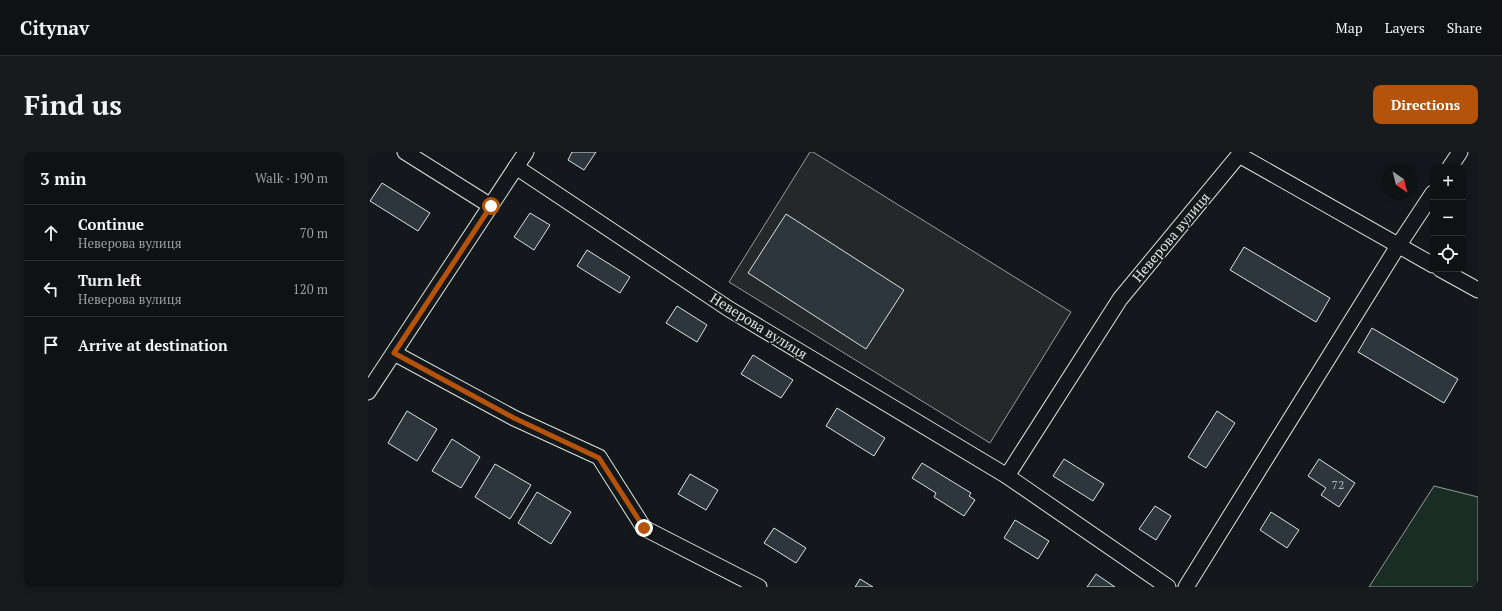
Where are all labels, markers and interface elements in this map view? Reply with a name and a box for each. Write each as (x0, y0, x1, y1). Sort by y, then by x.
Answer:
text: Citynav (20, 15, 89, 40)
text: Map (1336, 18, 1363, 37)
text: Layers (1385, 18, 1425, 37)
text: Share (1447, 18, 1482, 37)
button: Directions (1373, 85, 1478, 124)
text: Find us (24, 86, 122, 123)
north arrow (1382, 164, 1418, 200)
map controls (1430, 164, 1466, 272)
button: + (1430, 164, 1466, 200)
text: 3 min (40, 167, 87, 190)
text: Walk · 190 m (255, 169, 328, 187)
street label: Неверова вулиця (1127, 188, 1214, 286)
route start (482, 197, 500, 215)
button: − (1430, 200, 1466, 236)
text: Continue (78, 214, 144, 234)
icon: ahead (40, 222, 62, 244)
text: 70 m (300, 224, 328, 242)
text: Неверова вулиця (78, 234, 182, 252)
button: locate (1430, 236, 1466, 272)
text: Turn left (78, 270, 142, 290)
icon: left (40, 278, 62, 300)
text: 120 m (293, 280, 328, 298)
street label: Неверова вулиця (707, 288, 812, 363)
text: Неверова вулиця (78, 290, 182, 308)
icon: arrive (40, 334, 62, 356)
text: Arrive at destination (78, 335, 228, 355)
house number: 72 (1332, 477, 1344, 492)
route end (635, 519, 653, 537)

